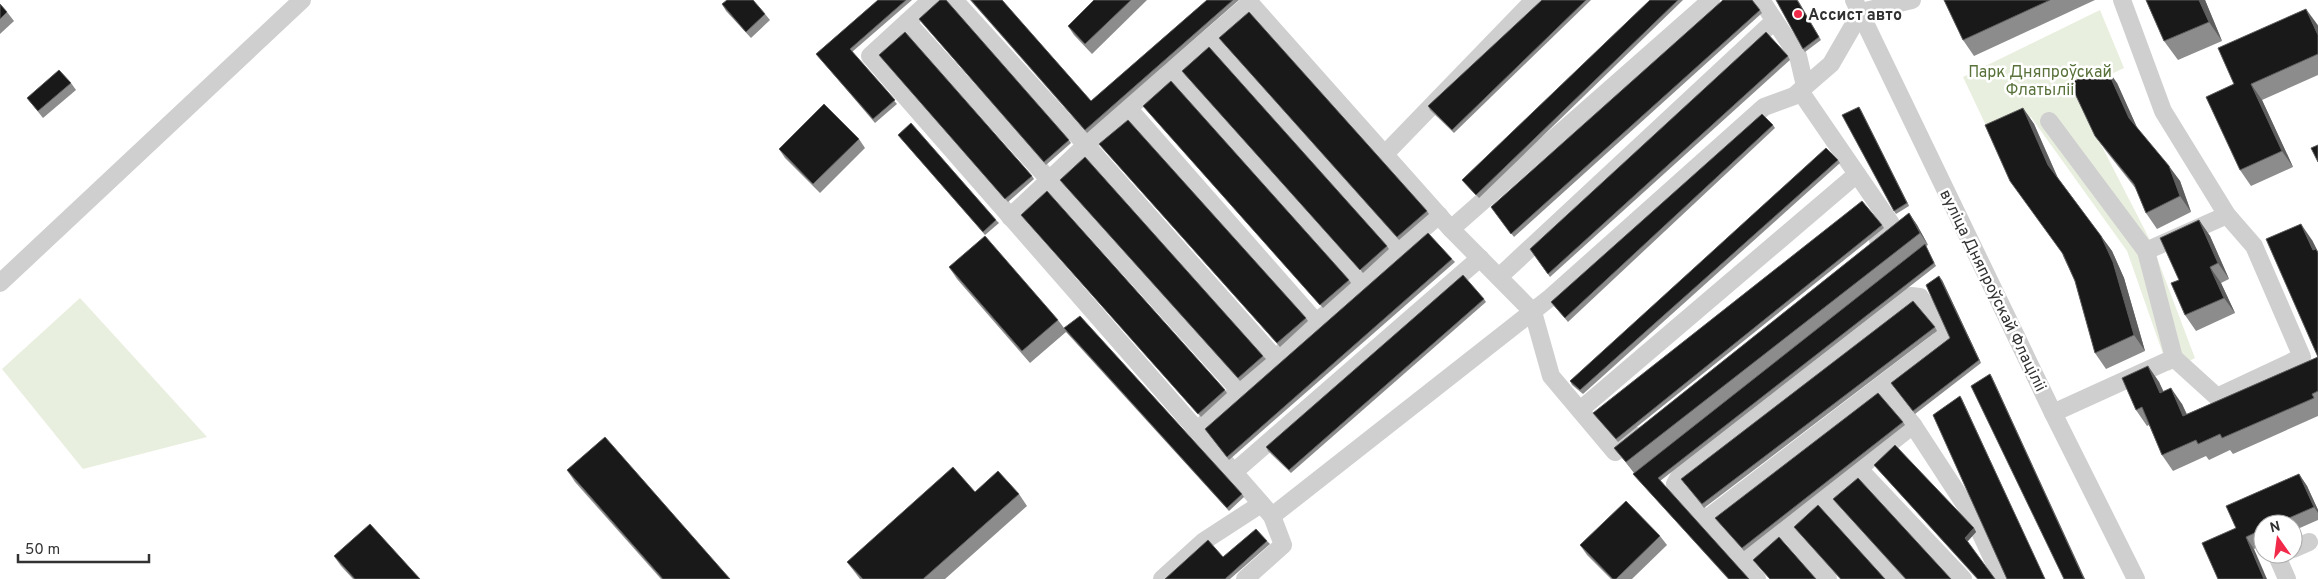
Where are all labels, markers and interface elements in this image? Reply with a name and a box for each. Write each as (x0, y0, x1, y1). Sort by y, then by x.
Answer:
place label: Ассист авто (1808, 6, 1902, 26)
marker: Ассист авто (1792, 8, 1804, 20)
park label: Парк Дняпроўскай Флатыліі (1968, 63, 2112, 101)
street label: вуліца Дняпроўскай Флаціліі (1934, 186, 2050, 395)
north arrow (2253, 514, 2303, 564)
text: N (2268, 518, 2282, 537)
scale bar (18, 532, 149, 564)
text: 50 m (25, 541, 60, 560)

